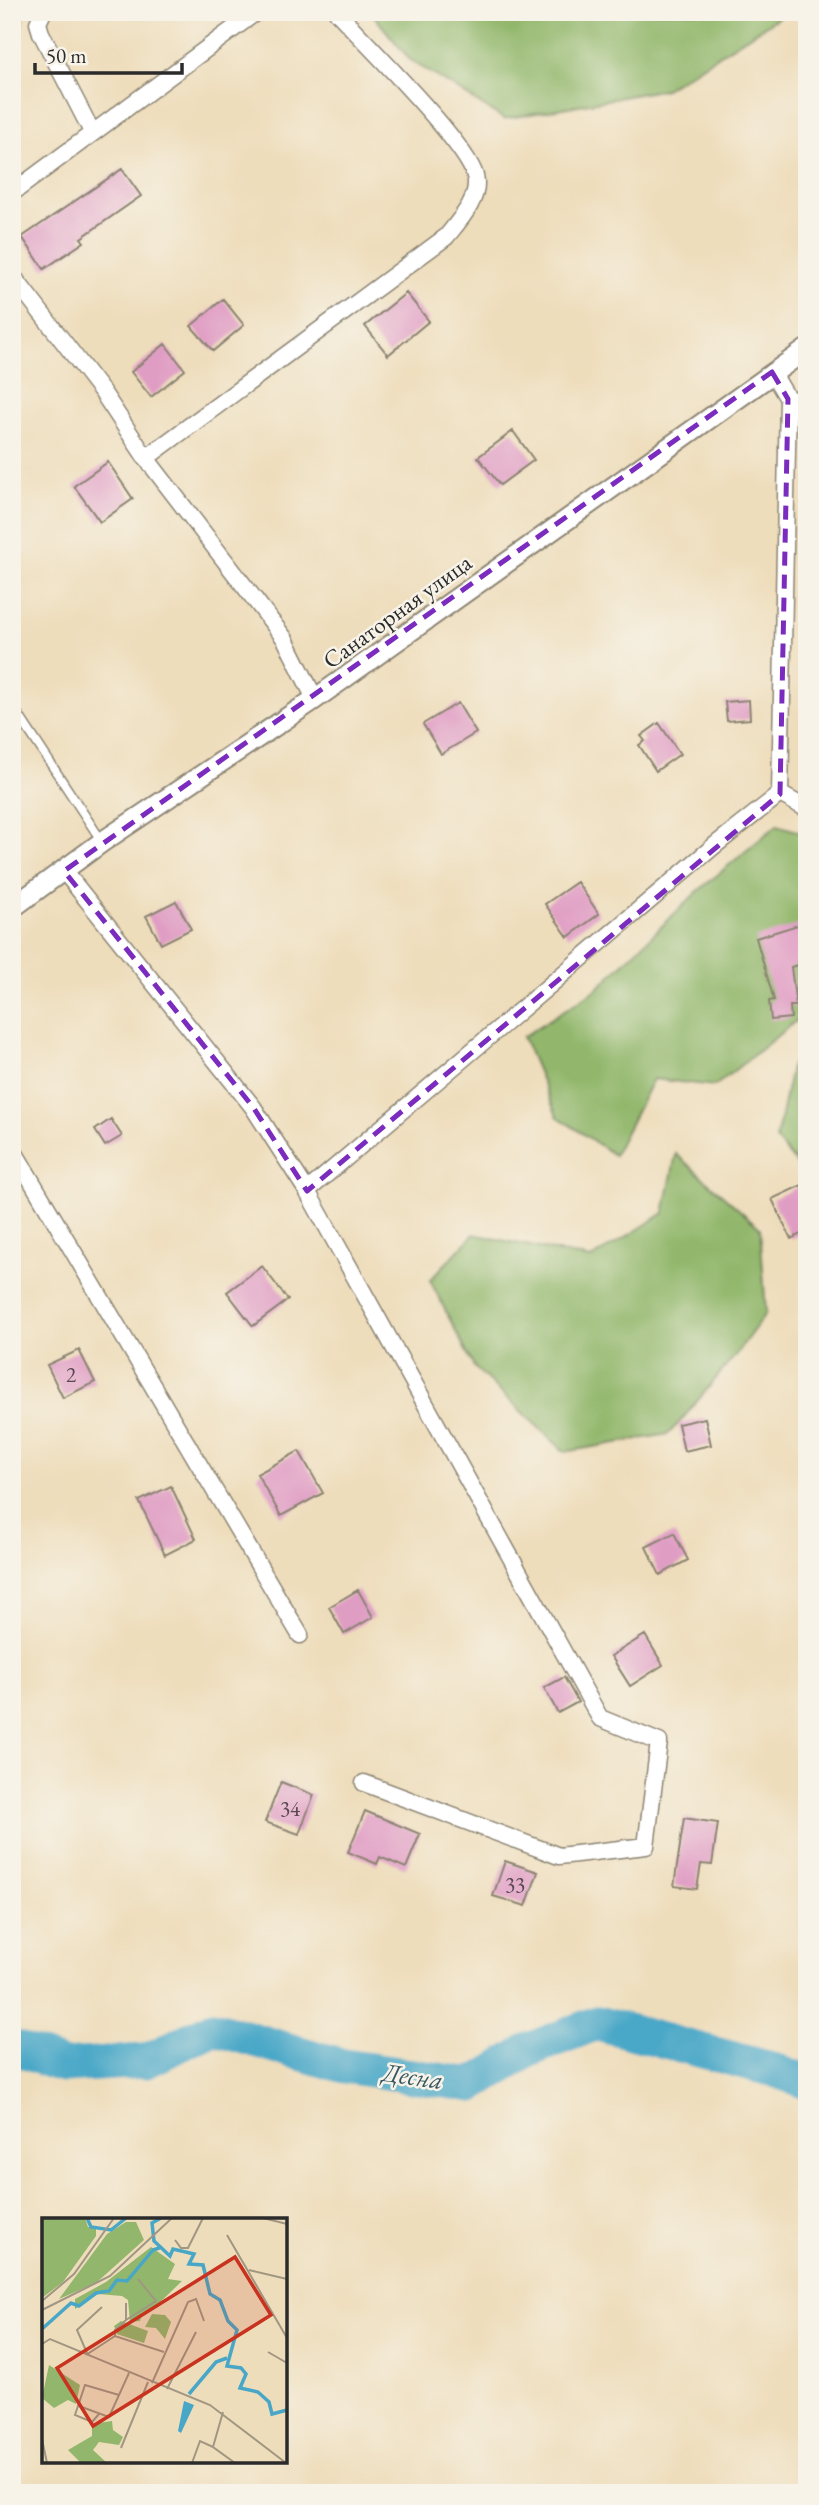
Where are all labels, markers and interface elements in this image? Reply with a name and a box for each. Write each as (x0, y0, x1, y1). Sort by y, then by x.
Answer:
scale bar (35, 32, 182, 76)
text: 50 m (46, 42, 87, 69)
street label: Санаторная улица (316, 546, 478, 675)
house number: 2 (66, 1361, 76, 1388)
house number: 34 (280, 1795, 301, 1822)
house number: 33 (505, 1871, 525, 1898)
water label: Десна (379, 2055, 445, 2097)
inset map (42, 2218, 287, 2463)

